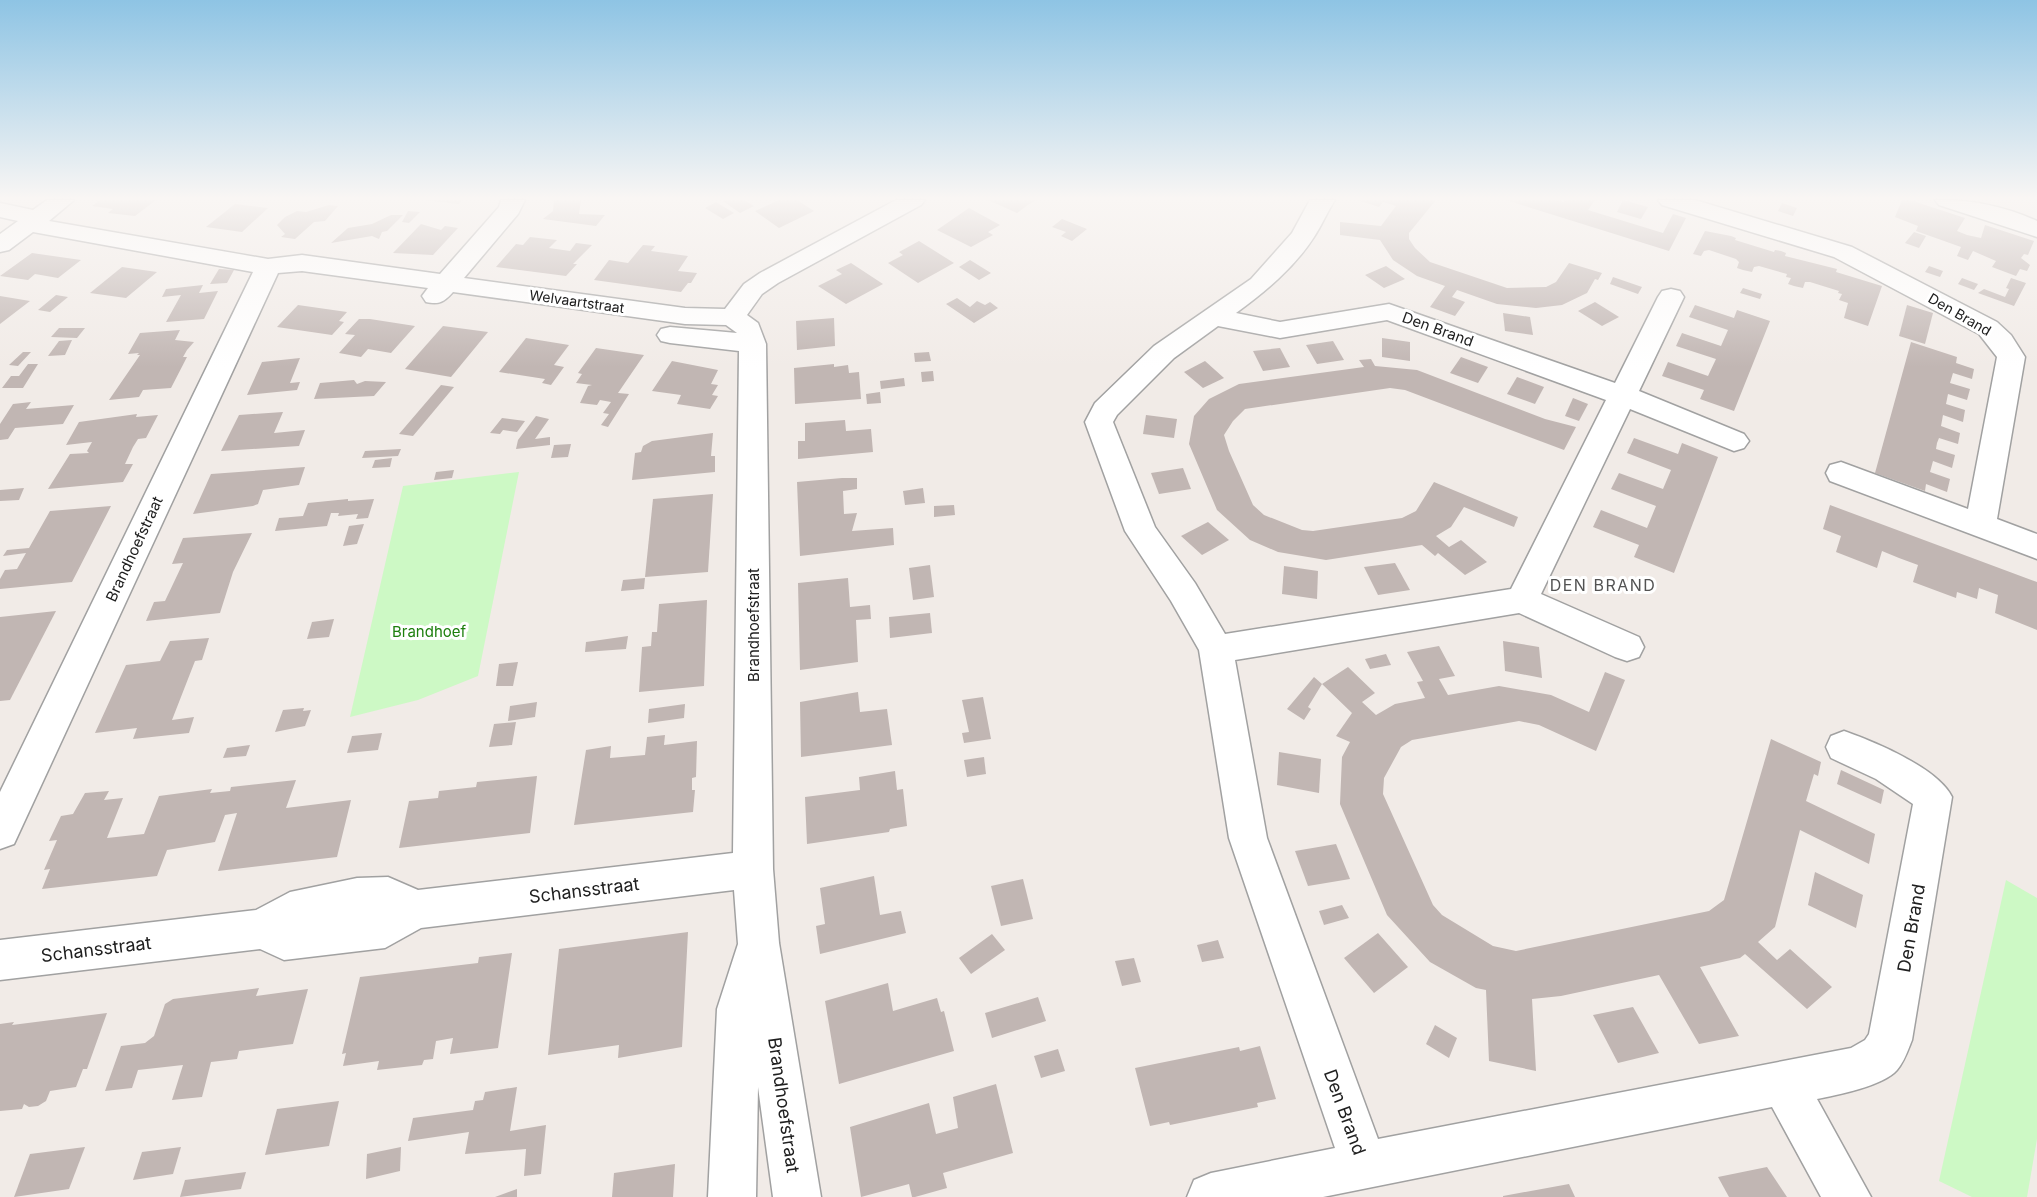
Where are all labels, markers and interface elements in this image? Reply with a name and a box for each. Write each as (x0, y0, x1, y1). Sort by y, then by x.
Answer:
street label: Welvaartstraat (528, 286, 626, 316)
street label: Den Brand (1926, 289, 1994, 339)
street label: Den Brand (1400, 307, 1476, 351)
street label: Brandhoefstraat (101, 493, 167, 605)
street label: Brandhoefstraat (744, 568, 763, 682)
district label: DEN BRAND (1550, 575, 1656, 595)
park label: Brandhoef (392, 622, 466, 641)
street label: Schansstraat (528, 873, 640, 907)
street label: Den Brand (1893, 882, 1929, 974)
street label: Schansstraat (40, 932, 152, 966)
street label: Brandhoefstraat (764, 1036, 804, 1174)
street label: Den Brand (1320, 1066, 1370, 1158)

